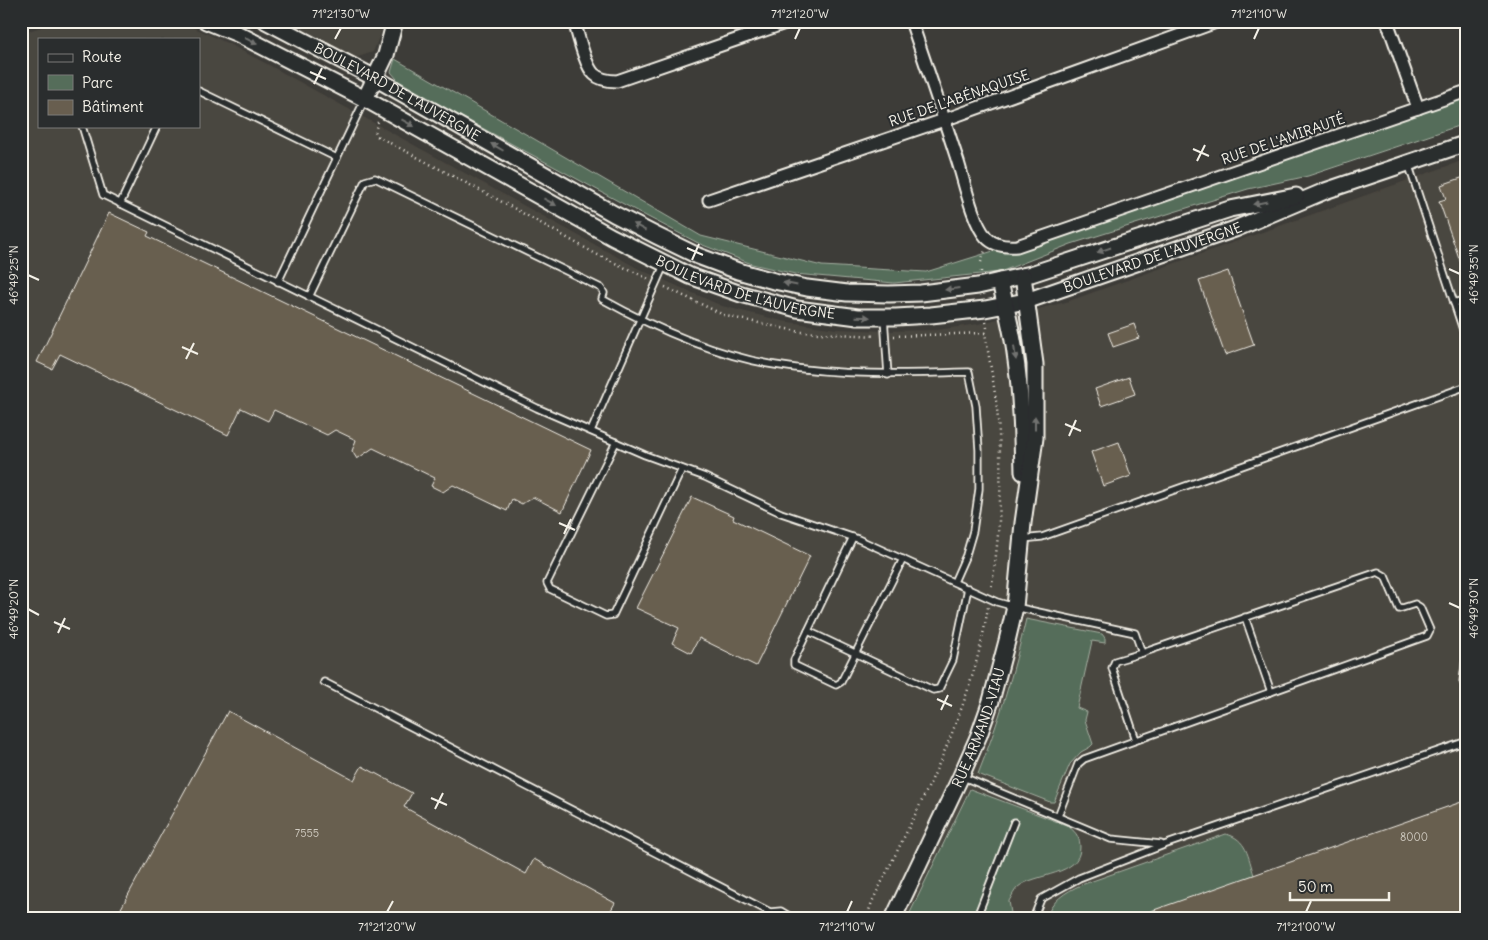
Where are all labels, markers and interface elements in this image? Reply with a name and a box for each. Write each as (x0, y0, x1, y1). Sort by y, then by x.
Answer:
text: 71°21'30"W (312, 6, 370, 21)
text: 71°21'20"W (771, 6, 829, 21)
text: 71°21'10"W (1231, 6, 1287, 21)
one-way arrow (243, 37, 258, 45)
legend (38, 38, 200, 128)
street label: BOULEVARD DE L'AUVERGNE (311, 39, 484, 145)
text: Route (82, 47, 122, 66)
street label: RUE DE L'ABÉNAQUISE (886, 65, 1032, 131)
text: Parc (82, 73, 113, 92)
text: Bâtiment (82, 97, 144, 116)
street label: RUE DE L'AMIRAUTÉ (1219, 109, 1347, 169)
one-way arrow (401, 118, 415, 127)
one-way arrow (491, 143, 504, 152)
one-way arrow (543, 198, 556, 207)
one-way arrow (1251, 200, 1267, 208)
street label: BOULEVARD DE L'AUVERGNE (1061, 218, 1245, 296)
one-way arrow (632, 223, 646, 231)
text: 46°49'35"N (1466, 244, 1481, 304)
text: 46°49'25"N (6, 245, 21, 305)
one-way arrow (1097, 247, 1112, 254)
street label: BOULEVARD DE L'AUVERGNE (653, 251, 836, 323)
one-way arrow (782, 280, 798, 288)
one-way arrow (943, 285, 959, 293)
one-way arrow (856, 313, 872, 321)
one-way arrow (1011, 345, 1019, 361)
one-way arrow (1031, 415, 1039, 431)
text: 46°49'30"N (1466, 578, 1481, 638)
text: 46°49'20"N (6, 579, 21, 639)
street label: RUE ARMAND-VIAU (948, 666, 1009, 791)
house number: 7555 (295, 826, 319, 840)
house number: 8000 (1400, 830, 1428, 844)
scale bar (1290, 870, 1389, 902)
text: 50 m (1298, 877, 1333, 896)
text: 71°21'20"W (358, 919, 416, 934)
text: 71°21'10"W (819, 919, 875, 934)
text: 71°21'00"W (1276, 919, 1336, 934)

